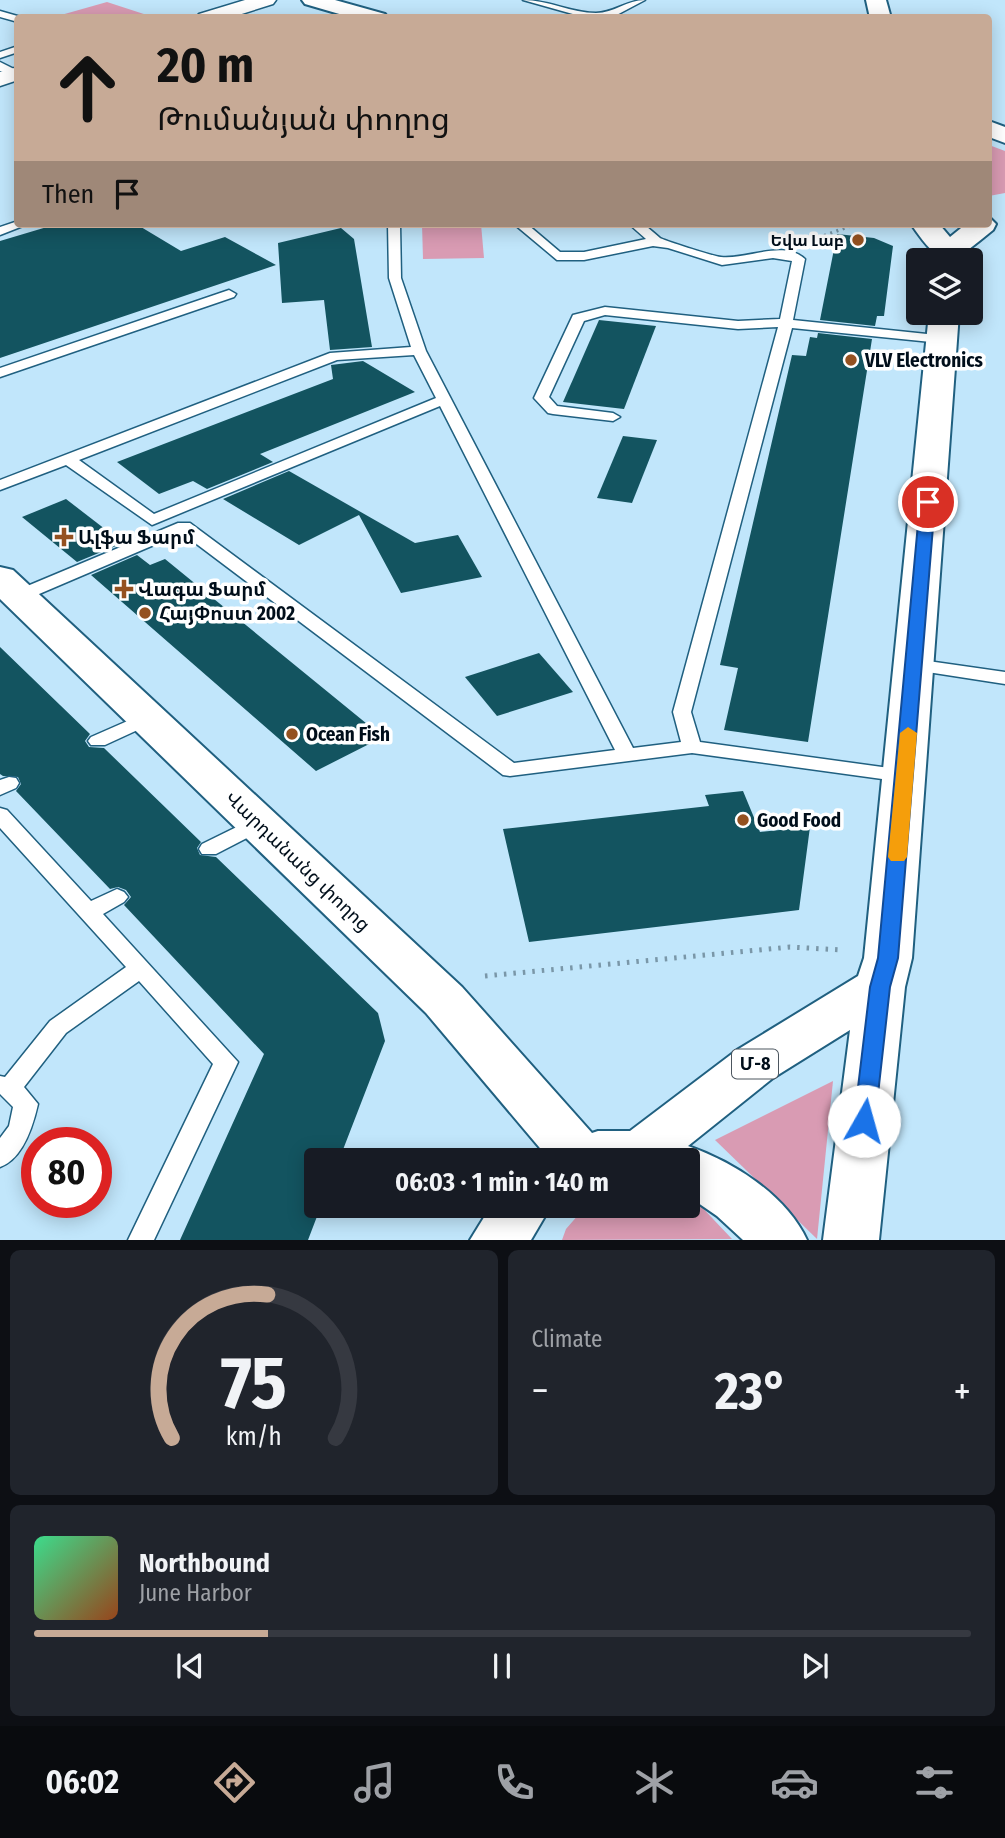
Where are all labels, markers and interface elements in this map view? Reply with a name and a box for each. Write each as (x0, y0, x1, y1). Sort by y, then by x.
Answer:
text: 20 m (157, 36, 254, 95)
icon: ahead (42, 42, 133, 133)
text: Թումանյան փողոց (157, 100, 450, 138)
icon: arrive (108, 175, 146, 213)
text: Then (42, 179, 94, 210)
place label: Եվա Լաբ (771, 231, 844, 250)
marker: Եվա Լաբ (850, 232, 866, 248)
map controls (906, 248, 983, 325)
button: layers (906, 248, 983, 325)
place label: VLV Electronics (864, 349, 983, 372)
marker: VLV Electronics (843, 352, 859, 368)
pin (898, 472, 958, 532)
icon: arrive (909, 483, 947, 521)
place label: Ալֆա Ֆարմ (78, 526, 195, 549)
marker: Ալֆա Ֆարմ (56, 529, 72, 545)
place label: Վագա Ֆարմ (138, 578, 266, 601)
marker: Վագա Ֆարմ (116, 581, 132, 597)
place label: ՀայՓոստ 2002 (159, 602, 295, 625)
marker: ՀայՓոստ 2002 (137, 605, 153, 621)
place label: Ocean Fish (306, 723, 390, 746)
marker: Ocean Fish (284, 726, 300, 742)
street label: Վարդանանց փողոց (221, 786, 375, 936)
place label: Good Food (757, 809, 841, 832)
marker: Good Food (735, 812, 751, 828)
road number: Մ-8 (732, 1050, 778, 1078)
position arrow (827, 1084, 901, 1158)
speed limit sign: 80 (21, 1127, 112, 1218)
text: 06:03 · 1 min · 140 m (395, 1167, 609, 1198)
text: Climate (532, 1325, 602, 1353)
text: 75 (221, 1341, 287, 1428)
text: 23° (715, 1360, 788, 1423)
text: − (532, 1368, 549, 1414)
text: + (954, 1368, 971, 1414)
text: km/h (226, 1422, 282, 1452)
text: Northbound (139, 1548, 270, 1579)
text: June Harbor (139, 1579, 252, 1607)
icon: previous (171, 1647, 209, 1685)
icon: pause (483, 1647, 521, 1685)
icon: next (796, 1647, 834, 1685)
icon: directions (210, 1758, 259, 1807)
icon: music (350, 1758, 399, 1807)
icon: phone (490, 1758, 539, 1807)
icon: climate (630, 1758, 679, 1807)
icon: car (770, 1758, 819, 1807)
icon: filters (910, 1758, 959, 1807)
text: 06:02 (46, 1763, 119, 1801)

